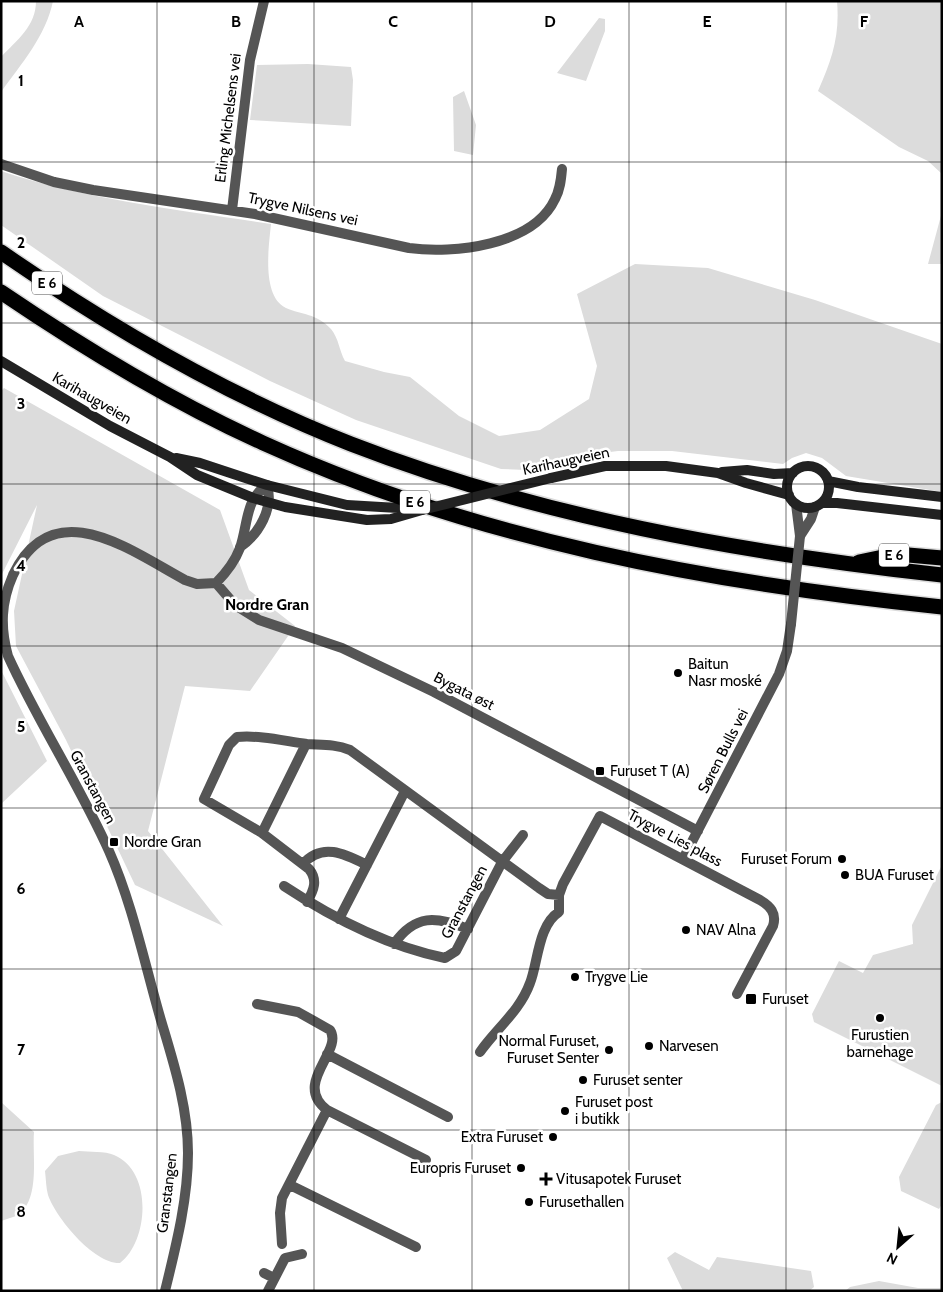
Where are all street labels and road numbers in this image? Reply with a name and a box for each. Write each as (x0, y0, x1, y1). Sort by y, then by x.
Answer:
street label: Erling Michelsens vei (211, 52, 245, 184)
street label: Trygve Nilsens vei (246, 189, 360, 229)
road number: E 6 (32, 272, 62, 294)
street label: Karihaugveien (49, 368, 135, 428)
street label: Karihaugveien (521, 443, 611, 479)
road number: E 6 (400, 491, 430, 514)
road number: E 6 (879, 544, 909, 566)
street label: Bygata øst (431, 668, 497, 714)
street label: Søren Bulls vei (694, 706, 752, 796)
street label: Granstangen (66, 747, 120, 827)
street label: Trygve Lies plass (625, 806, 725, 870)
street label: Granstangen (437, 862, 491, 942)
street label: Granstangen (153, 1152, 181, 1234)

